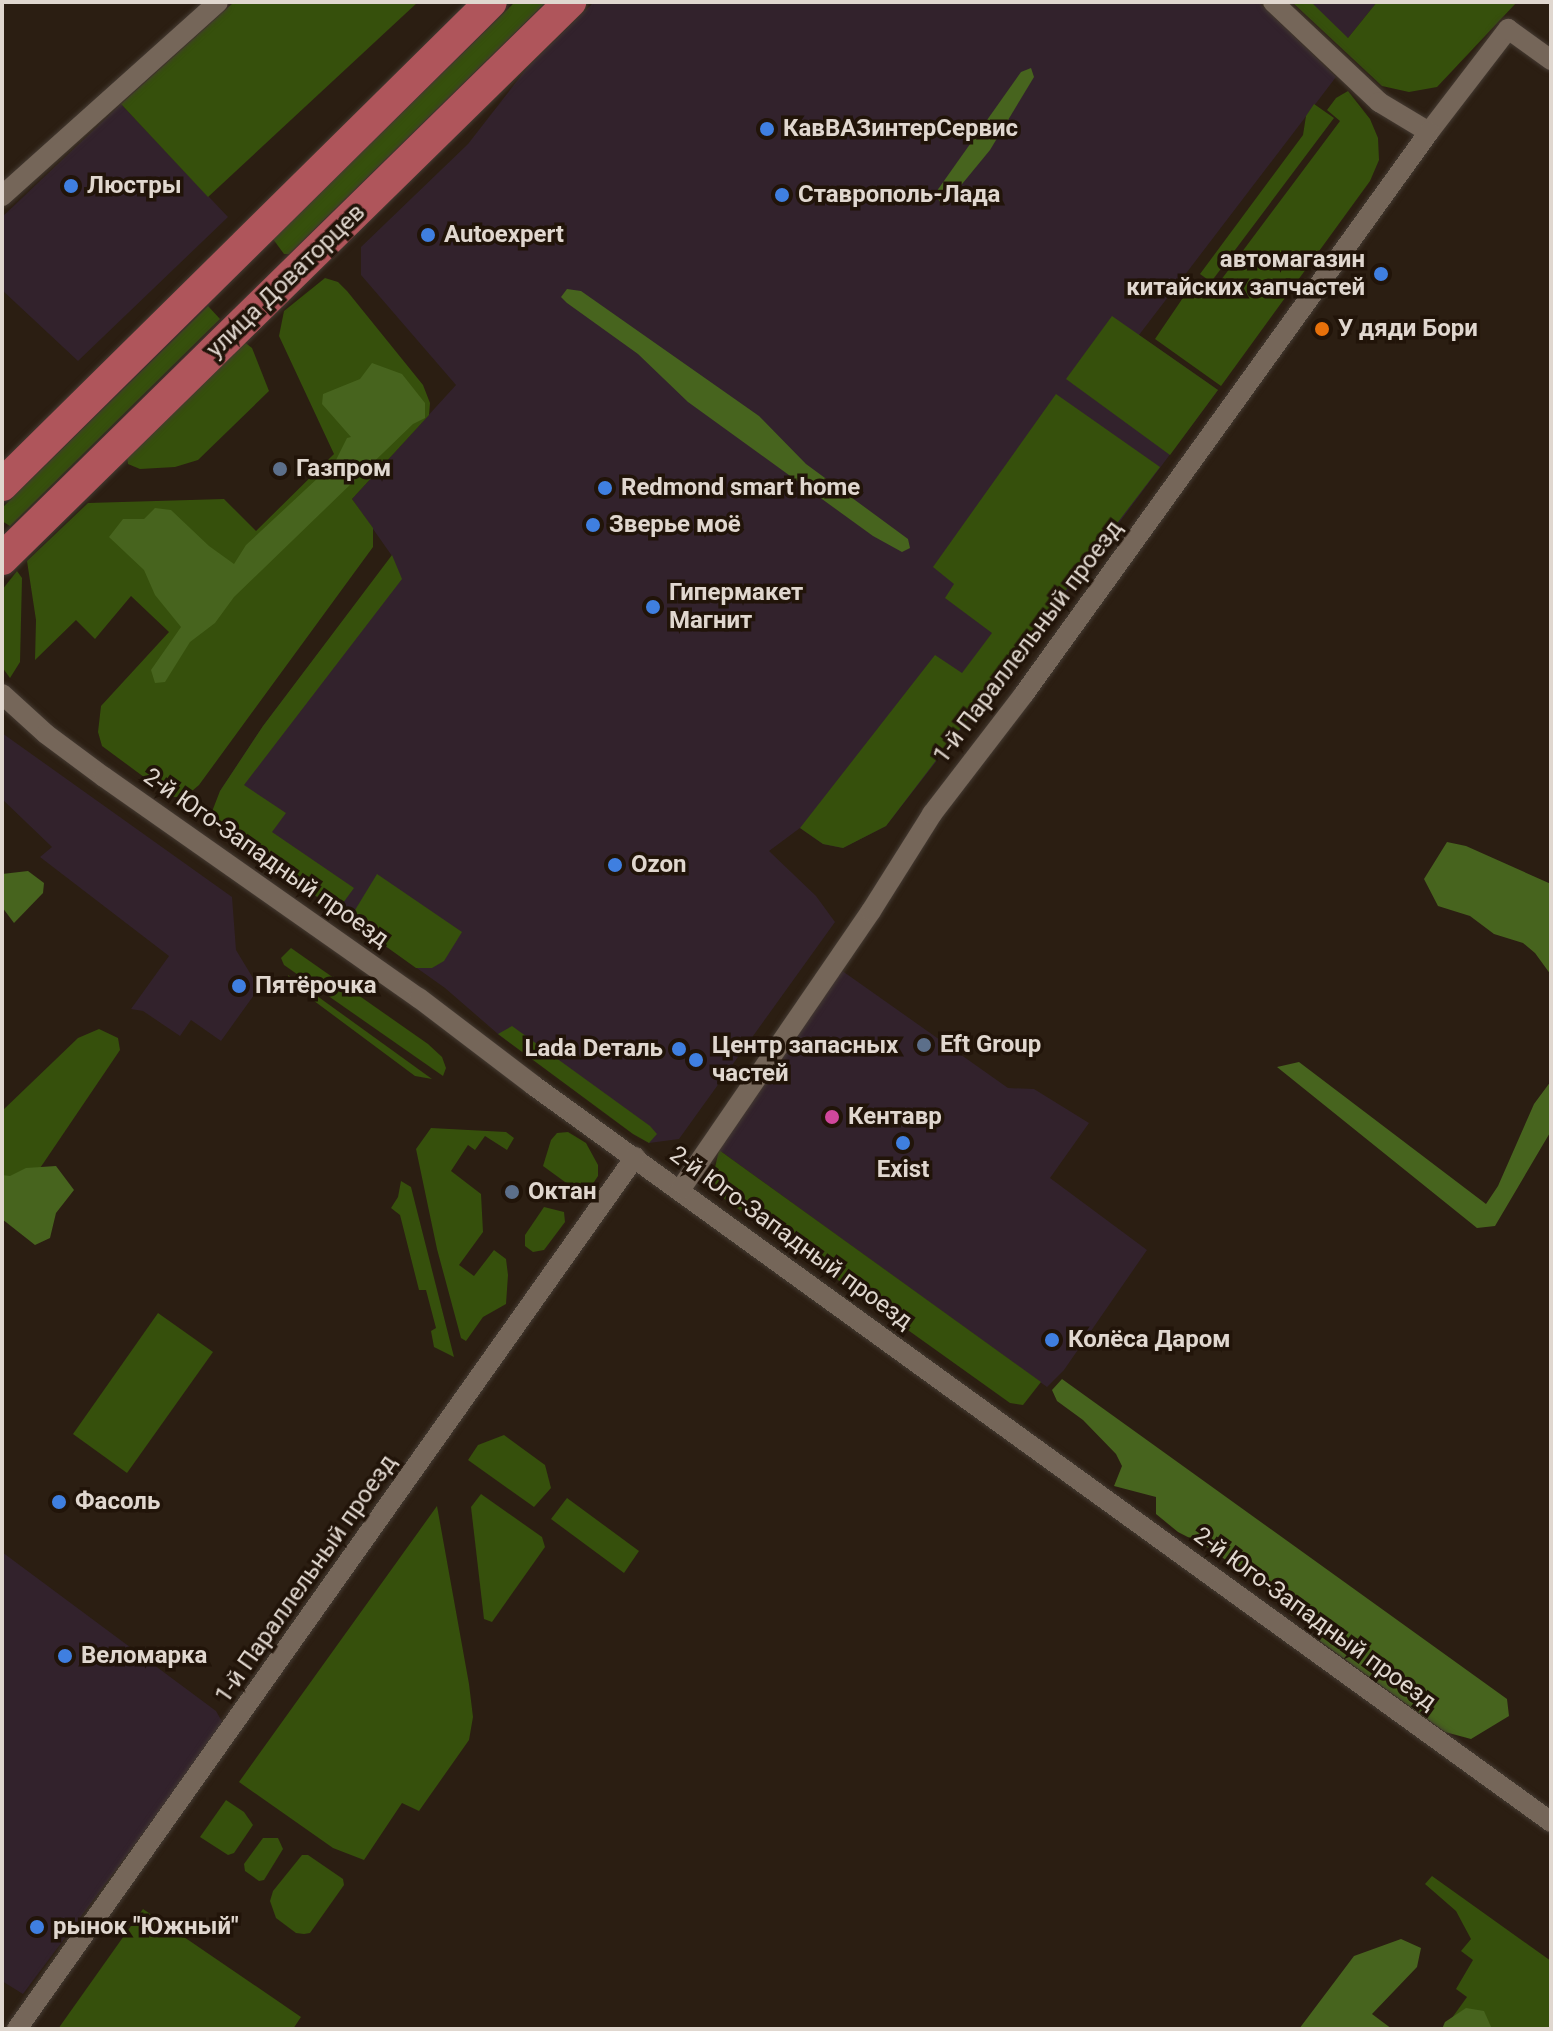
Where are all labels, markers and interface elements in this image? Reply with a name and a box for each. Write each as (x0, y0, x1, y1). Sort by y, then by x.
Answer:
place label: КавВАЗинтерСервис (783, 115, 1018, 143)
marker: КавВАЗинтерСервис (758, 120, 776, 138)
place label: Люстры (87, 172, 182, 200)
marker: Люстры (62, 177, 80, 195)
place label: Ставрополь-Лада (798, 181, 1000, 209)
marker: Ставрополь-Лада (773, 186, 791, 204)
street label: улица Доваторцев (201, 198, 371, 364)
place label: Autoexpert (444, 221, 564, 249)
marker: Autoexpert (419, 226, 437, 244)
place label: автомагазин китайских запчастей (1126, 246, 1365, 302)
marker: автомагазин китайских запчастей (1372, 265, 1390, 283)
place label: У дяди Бори (1338, 315, 1478, 343)
marker: У дяди Бори (1313, 320, 1331, 338)
place label: Газпром (296, 455, 391, 483)
marker: Газпром (271, 460, 289, 478)
place label: Redmond smart home (621, 474, 860, 502)
marker: Redmond smart home (596, 479, 614, 497)
place label: Зверье моё (609, 511, 741, 539)
street label: 1-й Параллельный проезд (927, 515, 1129, 769)
marker: Зверье моё (584, 516, 602, 534)
place label: Гипермакет Магнит (669, 579, 803, 635)
marker: Гипермакет Магнит (644, 598, 662, 616)
street label: 2-й Юго-Западный проезд (138, 762, 394, 954)
place label: Ozon (631, 851, 687, 879)
marker: Ozon (606, 856, 624, 874)
place label: Пятёрочка (255, 972, 376, 1000)
marker: Пятёрочка (230, 977, 248, 995)
place label: Eft Group (940, 1031, 1041, 1059)
place label: Центр запасных частей (712, 1032, 898, 1088)
place label: Lada Dеталь (525, 1035, 663, 1063)
marker: Eft Group (915, 1036, 933, 1054)
marker: Lada Dеталь (670, 1040, 688, 1058)
marker: Центр запасных частей (687, 1051, 705, 1069)
place label: Кентавр (848, 1103, 942, 1131)
marker: Кентавр (823, 1108, 841, 1126)
marker: Exist (894, 1134, 912, 1152)
street label: 2-й Юго-Западный проезд (664, 1140, 918, 1336)
place label: Exist (877, 1156, 929, 1184)
place label: Октан (528, 1178, 597, 1206)
marker: Октан (503, 1183, 521, 1201)
place label: Колёса Даром (1068, 1326, 1230, 1354)
marker: Колёса Даром (1043, 1331, 1061, 1349)
street label: 1-й Параллельный проезд (209, 1449, 403, 1709)
place label: Фасоль (75, 1488, 160, 1516)
marker: Фасоль (50, 1493, 68, 1511)
street label: 2-й Юго-Западный проезд (1188, 1521, 1442, 1717)
place label: Веломарка (81, 1642, 207, 1670)
marker: Веломарка (56, 1647, 74, 1665)
place label: рынок "Южный" (53, 1913, 239, 1941)
marker: рынок "Южный" (28, 1918, 46, 1936)

